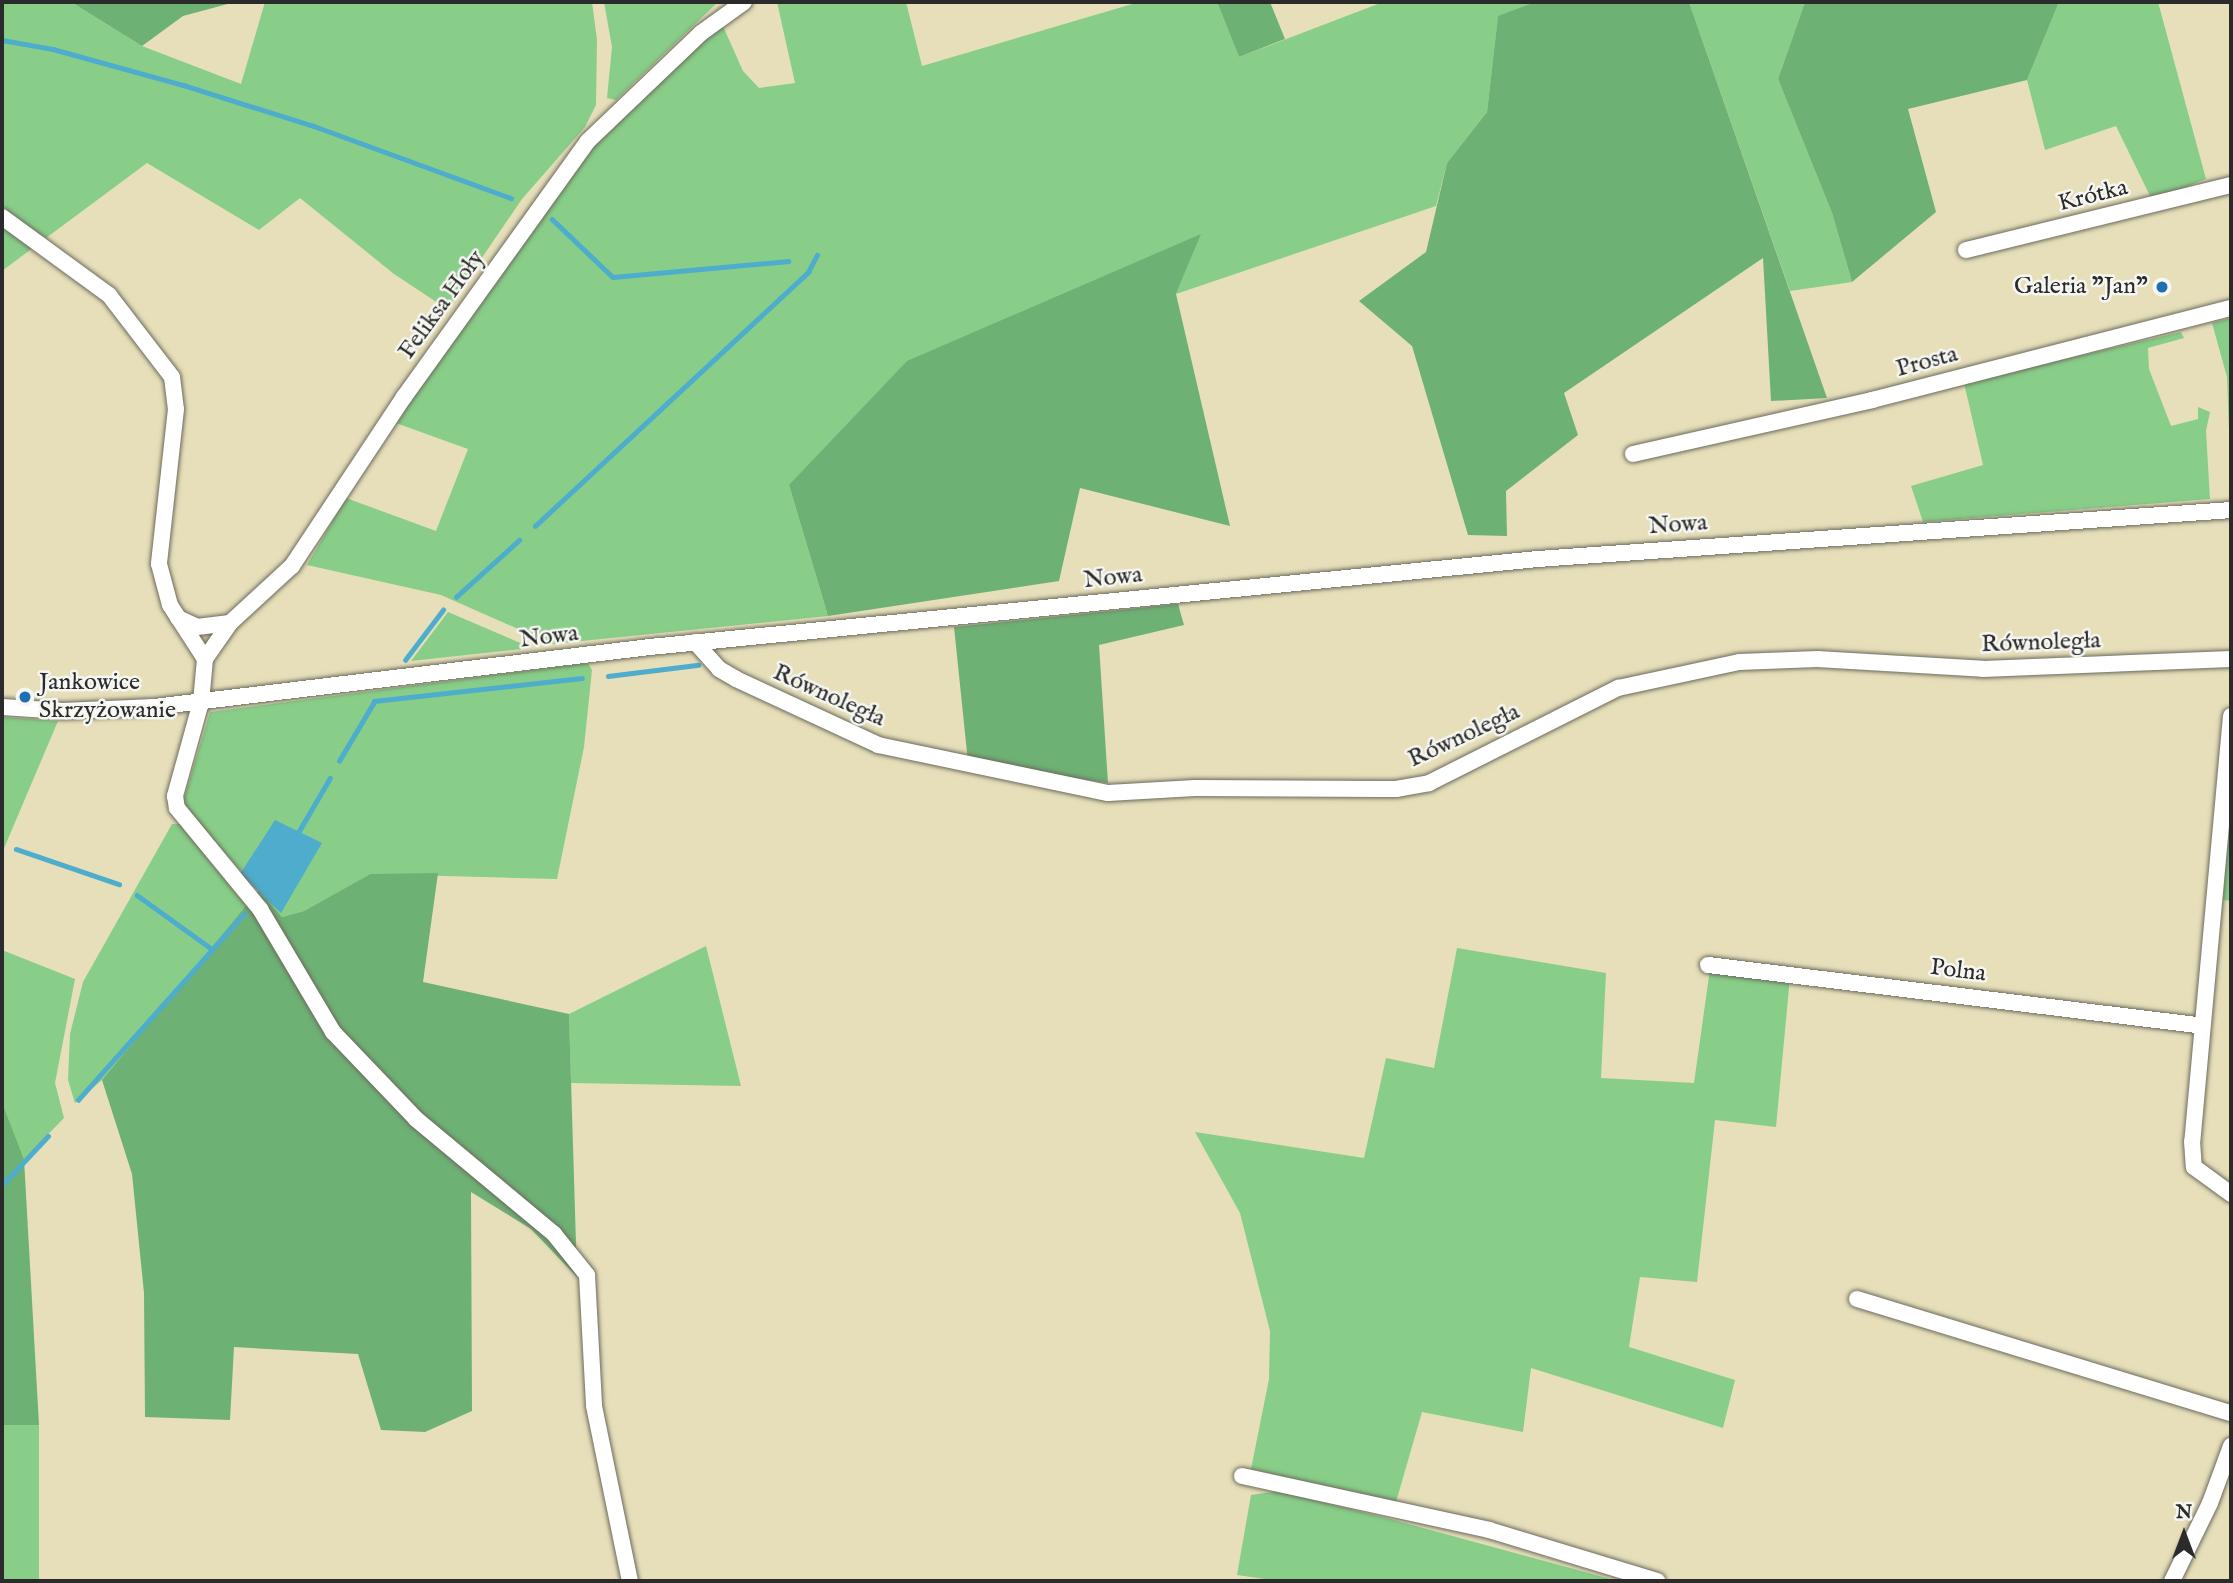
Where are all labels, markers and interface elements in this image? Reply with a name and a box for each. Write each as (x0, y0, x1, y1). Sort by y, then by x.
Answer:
street label: Krótka (2055, 173, 2131, 219)
street label: Feliksa Hoły (393, 245, 491, 365)
place label: Galeria "Jan" (2014, 273, 2148, 301)
marker: Galeria "Jan" (2154, 279, 2170, 295)
street label: Prosta (1893, 340, 1961, 384)
street label: Nowa (1648, 509, 1708, 541)
street label: Nowa (1082, 561, 1144, 595)
street label: Nowa (518, 619, 580, 655)
street label: Równoległa (1981, 627, 2101, 659)
street label: Równoległa (768, 659, 890, 733)
place label: Jankowice Skrzyżowanie (39, 669, 176, 725)
marker: Jankowice Skrzyżowanie (17, 689, 33, 705)
street label: Równoległa (1404, 698, 1524, 774)
street label: Polna (1928, 953, 1988, 989)
north arrow (2149, 1499, 2219, 1569)
text: N (2176, 1501, 2192, 1525)

